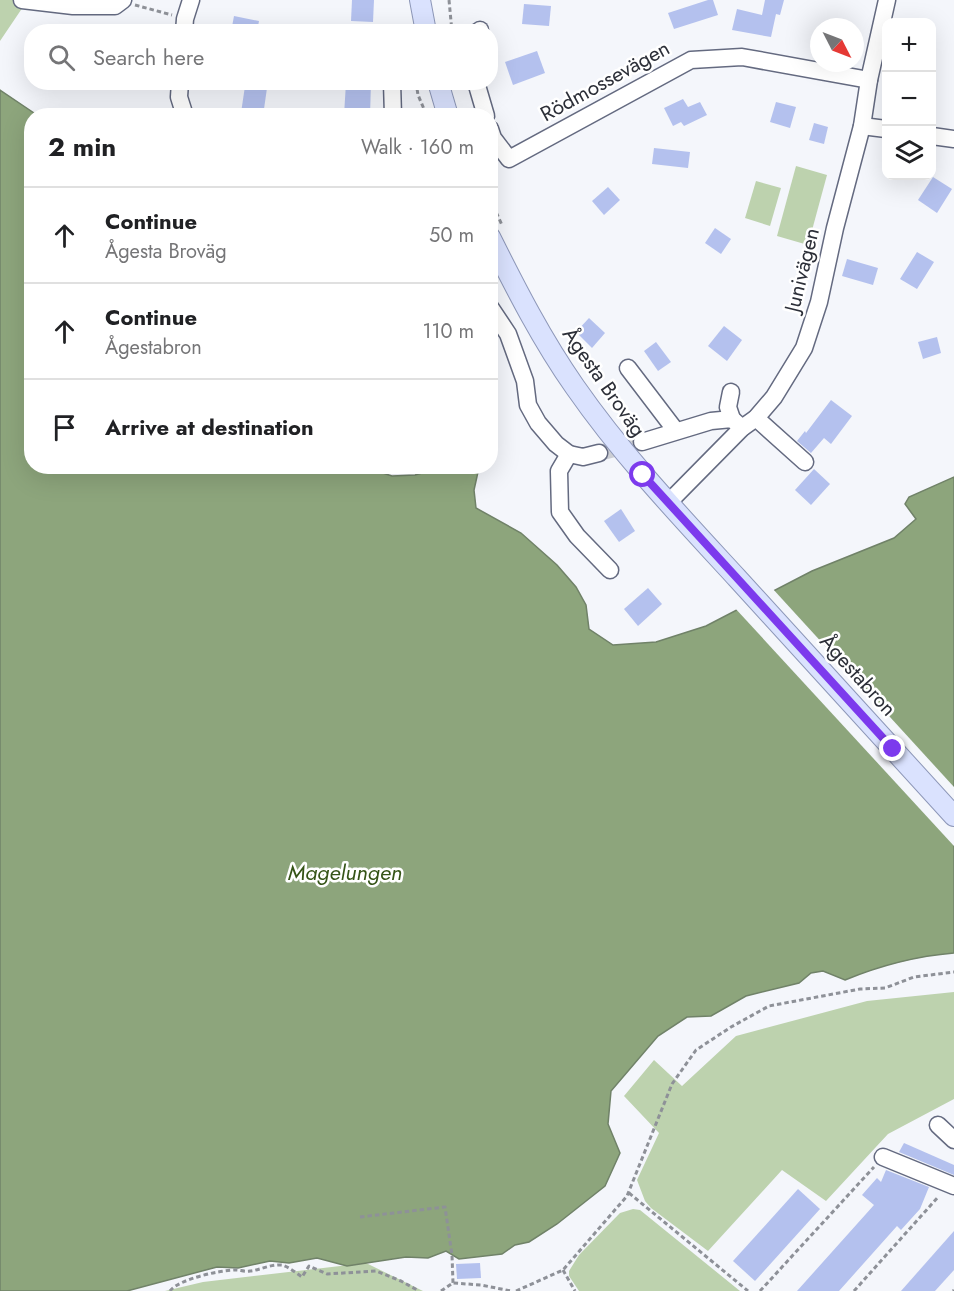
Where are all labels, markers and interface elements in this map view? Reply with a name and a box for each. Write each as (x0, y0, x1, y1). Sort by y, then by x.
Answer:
north arrow (810, 18, 864, 72)
map controls (882, 18, 936, 180)
button: + (882, 18, 936, 72)
search box (24, 24, 498, 90)
street label: Rödmossevägen (535, 33, 675, 129)
icon: search (45, 41, 78, 74)
text: Search here (93, 41, 204, 73)
button: − (882, 72, 936, 126)
button: layers (882, 126, 936, 180)
text: 2 min (48, 128, 116, 166)
text: Walk · 160 m (361, 133, 474, 162)
text: Continue (105, 205, 197, 237)
icon: ahead (48, 219, 81, 252)
text: 50 m (429, 221, 474, 250)
street label: Junivägen (776, 225, 827, 318)
text: Ågesta Broväg (105, 237, 227, 266)
text: Continue (105, 301, 197, 333)
icon: ahead (48, 315, 81, 348)
text: 110 m (422, 317, 474, 346)
street label: Ågesta Broväg (555, 321, 653, 443)
text: Ågestabron (105, 333, 202, 362)
icon: arrive (48, 411, 81, 444)
text: Arrive at destination (105, 411, 314, 443)
route start (629, 461, 655, 487)
street label: Ågestabron (813, 627, 903, 723)
route end (879, 735, 905, 761)
water label: Magelungen (288, 856, 402, 888)

